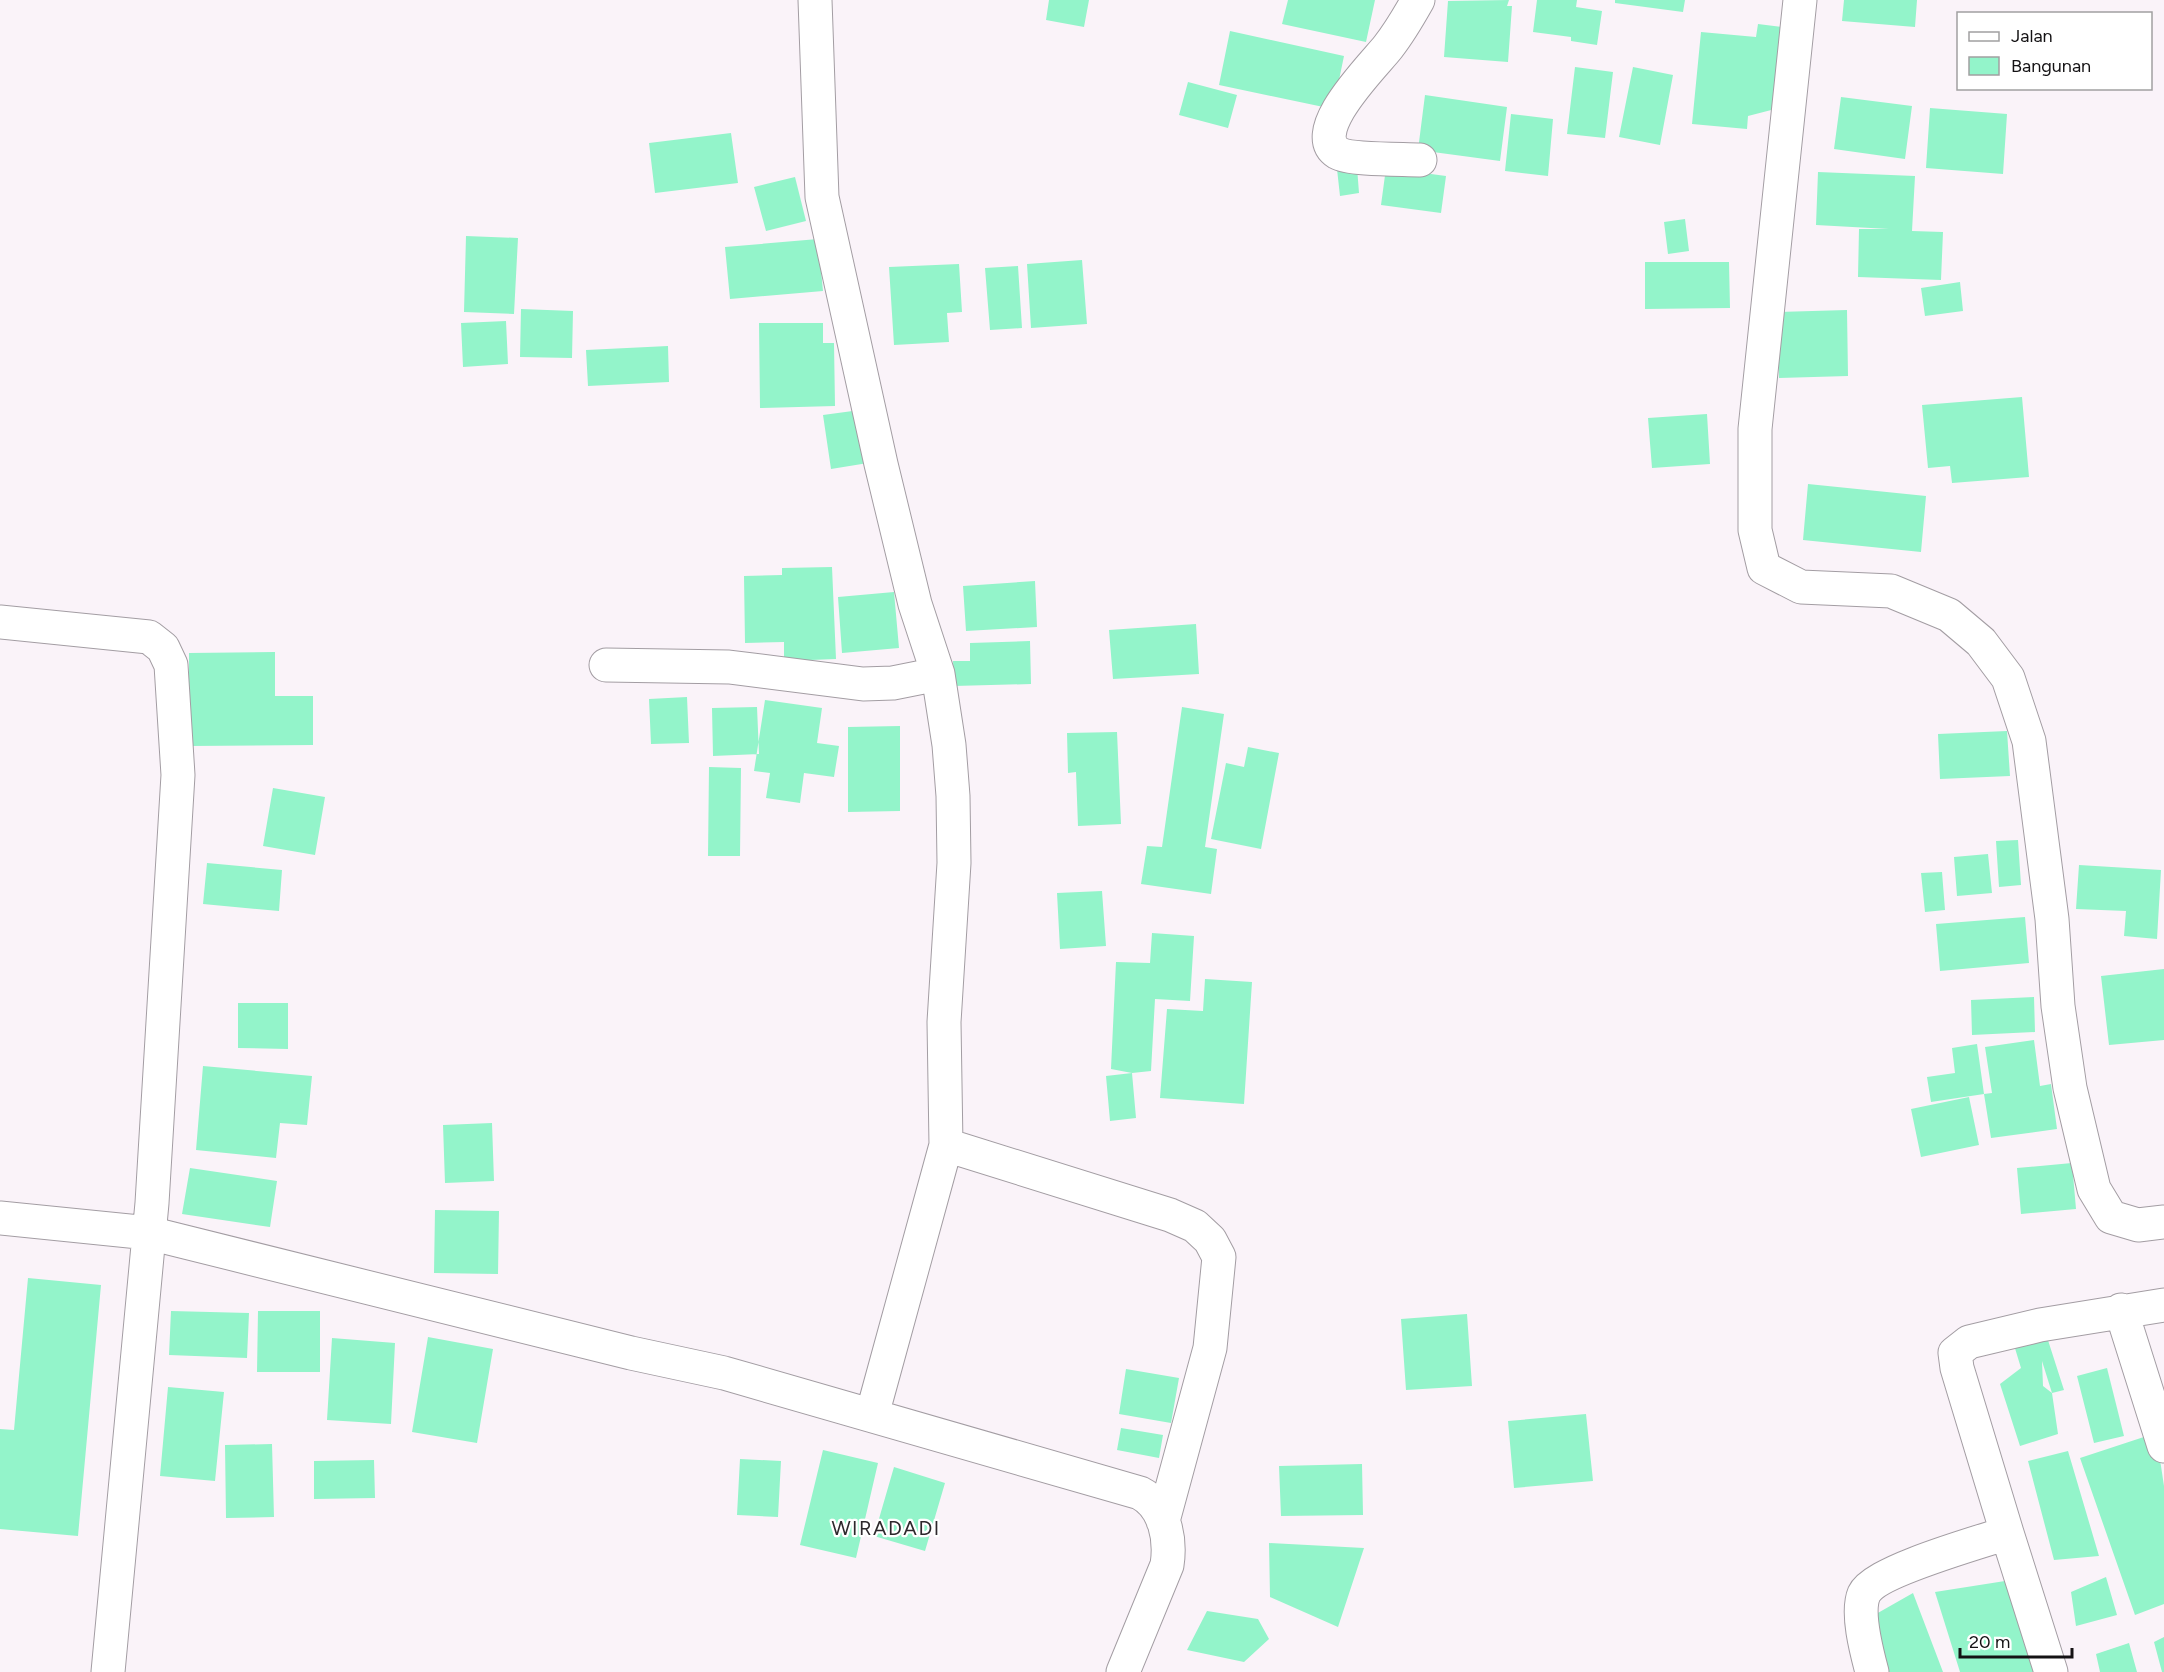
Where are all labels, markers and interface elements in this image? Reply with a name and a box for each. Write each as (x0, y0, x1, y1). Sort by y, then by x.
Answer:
legend (1957, 12, 2152, 90)
text: Jalan (2011, 25, 2053, 47)
text: Bangunan (2011, 55, 2091, 77)
district label: WIRADADI (831, 1516, 941, 1540)
scale bar (1960, 1621, 2072, 1659)
text: 20 m (1969, 1631, 2010, 1653)

